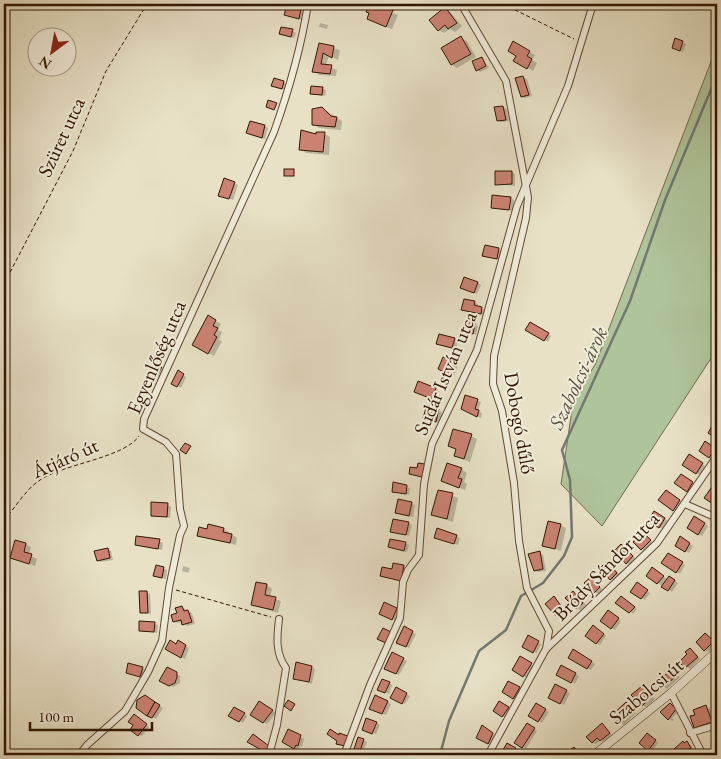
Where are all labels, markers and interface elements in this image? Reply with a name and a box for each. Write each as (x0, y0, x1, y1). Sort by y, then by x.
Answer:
north arrow (28, 28, 78, 78)
text: N (35, 52, 55, 74)
street label: Szüret utca (31, 93, 91, 181)
street label: Egyenlőség utca (120, 296, 192, 418)
street label: Sudár István utca (407, 307, 483, 439)
water label: Szabolcsi-árok (542, 322, 613, 434)
street label: Dobogó dűlő (498, 370, 542, 476)
street label: Átjáró út (27, 432, 103, 485)
street label: Bródy Sándor utca (547, 506, 665, 626)
street label: Szabolcsi út (603, 652, 689, 730)
scale bar (30, 699, 152, 731)
text: 100 m (38, 707, 75, 726)

